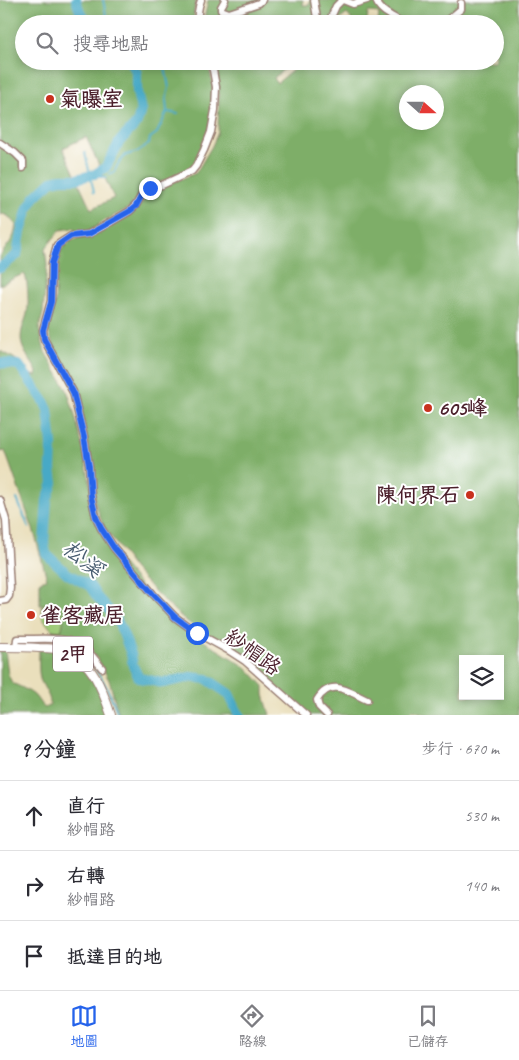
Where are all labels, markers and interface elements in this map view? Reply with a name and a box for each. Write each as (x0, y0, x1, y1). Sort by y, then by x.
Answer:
search box (15, 15, 504, 70)
icon: search (33, 29, 61, 57)
text: 搜尋地點 (73, 32, 149, 56)
north arrow (399, 85, 444, 130)
place label: 氣曝室 (60, 86, 123, 112)
marker: 氣曝室 (44, 93, 56, 105)
route end (139, 177, 162, 200)
place label: 605峰 (438, 395, 487, 421)
marker: 605峰 (422, 402, 434, 414)
place label: 陳何界石 (376, 482, 460, 508)
marker: 陳何界石 (464, 489, 476, 501)
water label: 松溪 (57, 534, 110, 584)
place label: 雀客藏居 (41, 602, 125, 628)
marker: 雀客藏居 (25, 609, 37, 621)
route start (186, 622, 209, 645)
street label: 紗帽路 (220, 623, 286, 681)
road number: 2甲 (53, 636, 93, 672)
map controls (459, 655, 504, 700)
button: layers (459, 655, 504, 700)
text: 9 分鐘 (20, 736, 76, 762)
text: 步行 · 670 m (422, 739, 499, 759)
text: 直行 (67, 794, 105, 818)
icon: ahead (20, 802, 48, 830)
text: 530 m (465, 806, 499, 826)
text: 紗帽路 (67, 820, 115, 840)
text: 右轉 (67, 864, 105, 888)
icon: right (20, 872, 48, 900)
text: 140 m (465, 876, 499, 896)
text: 紗帽路 (67, 890, 115, 910)
icon: arrive (20, 942, 48, 970)
text: 抵達目的地 (67, 945, 162, 969)
tab: 地圖 (70, 1002, 98, 1050)
tab: 路線 (238, 1002, 266, 1050)
tab: 已儲存 (407, 1002, 449, 1050)

